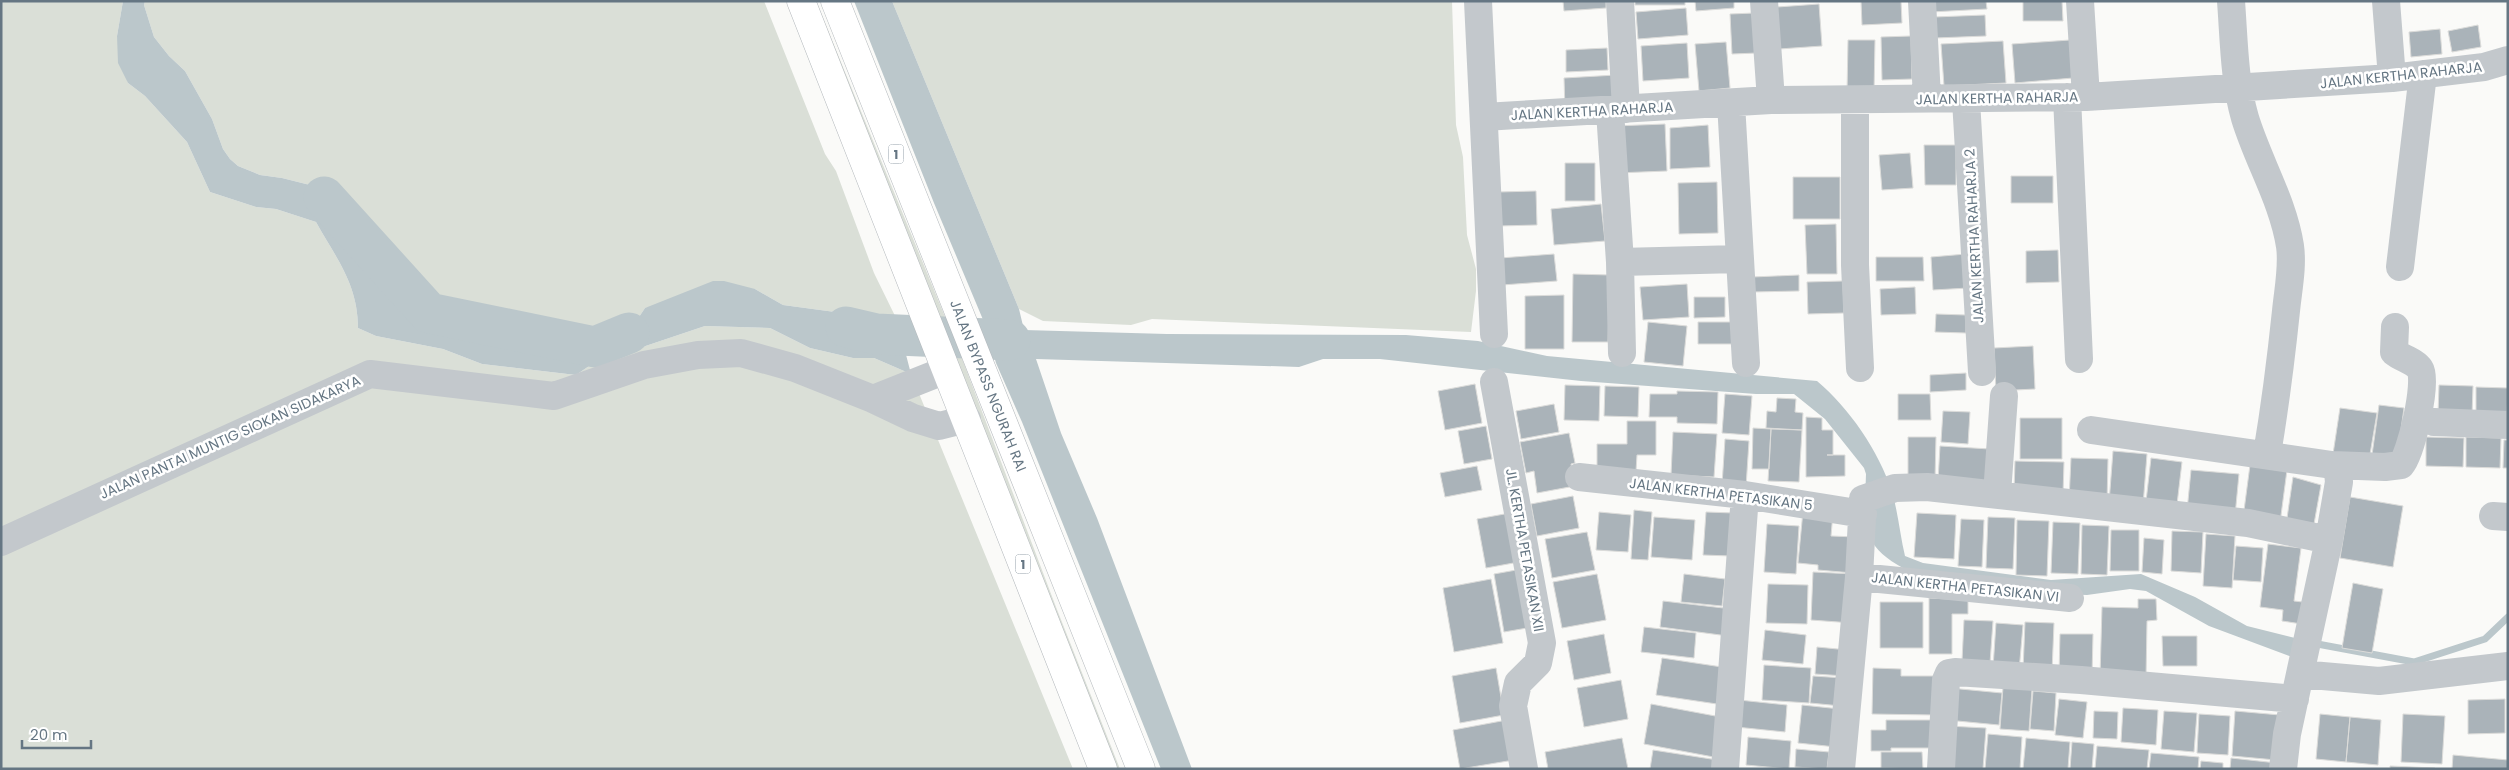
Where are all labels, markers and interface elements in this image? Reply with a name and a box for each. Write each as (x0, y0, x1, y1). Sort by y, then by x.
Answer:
street label: JALAN KERTHA RAHARJA (2319, 57, 2483, 93)
street label: JALAN KERTHA RAHARJA (1915, 87, 2079, 109)
street label: JALAN KERTHA RAHARJA (1510, 97, 1674, 125)
road number: 1 (888, 144, 904, 164)
street label: JALAN KERTHA RAHARJA 2 (1959, 148, 1989, 324)
street label: JALAN BYPASS NGURAH RAI (945, 297, 1031, 475)
street label: JALAN PANTAI MUNTIG SIOKAN SIDAKARYA (96, 370, 364, 504)
street label: JL. KERTHA PETASIKAN XII (1501, 467, 1549, 633)
street label: JALAN KERTHA PETASIKAN 5 (1628, 473, 1814, 515)
road number: 1 (1016, 554, 1030, 574)
street label: JALAN KERTHA PETASIKAN VI (1870, 567, 2060, 607)
scale bar (22, 718, 91, 750)
text: 20 m (30, 724, 68, 745)

